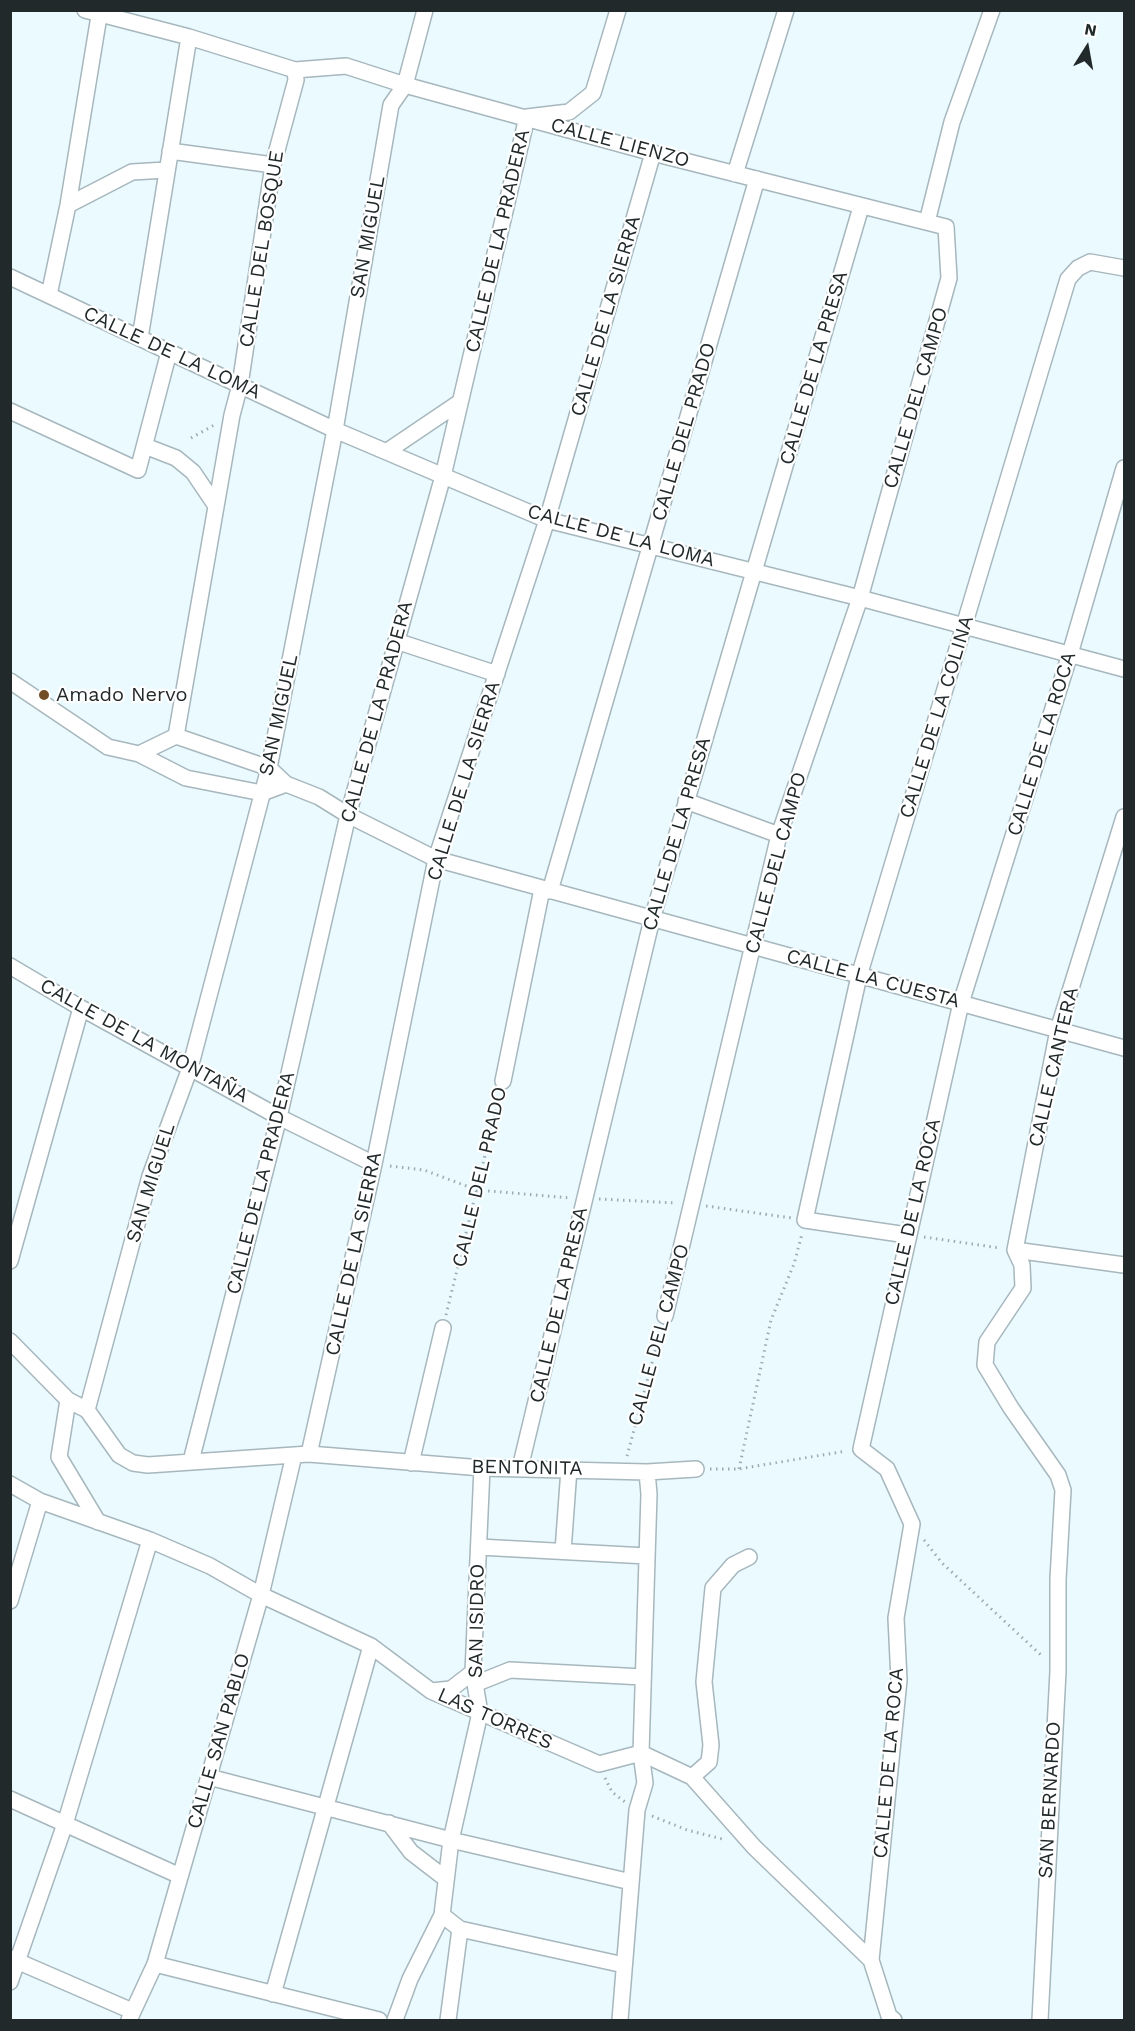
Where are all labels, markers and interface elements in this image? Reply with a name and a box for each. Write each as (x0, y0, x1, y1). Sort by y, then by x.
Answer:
north arrow (1057, 18, 1117, 78)
text: N (1083, 19, 1098, 40)
street label: CALLE LIENZO (548, 113, 692, 173)
street label: CALLE DE LA PRADERA (461, 127, 535, 355)
street label: CALLE DEL BOSQUE (235, 149, 289, 349)
street label: SAN MIGUEL (345, 174, 391, 300)
street label: CALLE DE LA SIERRA (566, 213, 646, 419)
street label: CALLE DE LA PRESA (775, 268, 853, 468)
street label: CALLE DE LA LOMA (79, 301, 265, 405)
street label: CALLE DEL CAMPO (879, 305, 953, 491)
street label: CALLE DEL PRADO (647, 340, 721, 524)
street label: CALLE DE LA LOMA (525, 499, 717, 573)
street label: CALLE DE LA PRADERA (336, 598, 418, 826)
street label: CALLE DE LA COLINA (895, 613, 979, 821)
street label: CALLE DE LA ROCA (1003, 649, 1081, 839)
street label: SAN MIGUEL (254, 652, 304, 778)
street label: CALLE DE LA SIERRA (422, 678, 506, 884)
place label: Amado Nervo (56, 683, 188, 707)
marker: Amado Nervo (37, 688, 51, 702)
street label: CALLE DE LA PRESA (638, 734, 716, 934)
street label: CALLE DEL CAMPO (740, 769, 812, 957)
street label: CALLE LA CUESTA (784, 944, 962, 1014)
street label: CALLE DE LA MONTAÑA (36, 974, 252, 1108)
street label: CALLE CANTERA (1024, 985, 1084, 1149)
street label: CALLE DE LA PRADERA (222, 1069, 300, 1297)
street label: CALLE DEL PRADO (448, 1084, 512, 1270)
street label: CALLE DE LA ROCA (880, 1116, 946, 1308)
street label: SAN MIGUEL (121, 1120, 181, 1246)
street label: CALLE DE LA SIERRA (321, 1150, 387, 1358)
street label: CALLE DE LA PRESA (525, 1205, 593, 1405)
street label: CALLE DEL CAMPO (623, 1241, 695, 1429)
street label: BENTONITA (471, 1455, 583, 1481)
street label: SAN ISIDRO (464, 1564, 490, 1678)
street label: CALLE SAN PABLO (182, 1650, 256, 1832)
street label: CALLE DE LA ROCA (869, 1667, 909, 1859)
street label: LAS TORRES (434, 1683, 556, 1755)
street label: SAN BERNARDO (1034, 1721, 1066, 1879)

